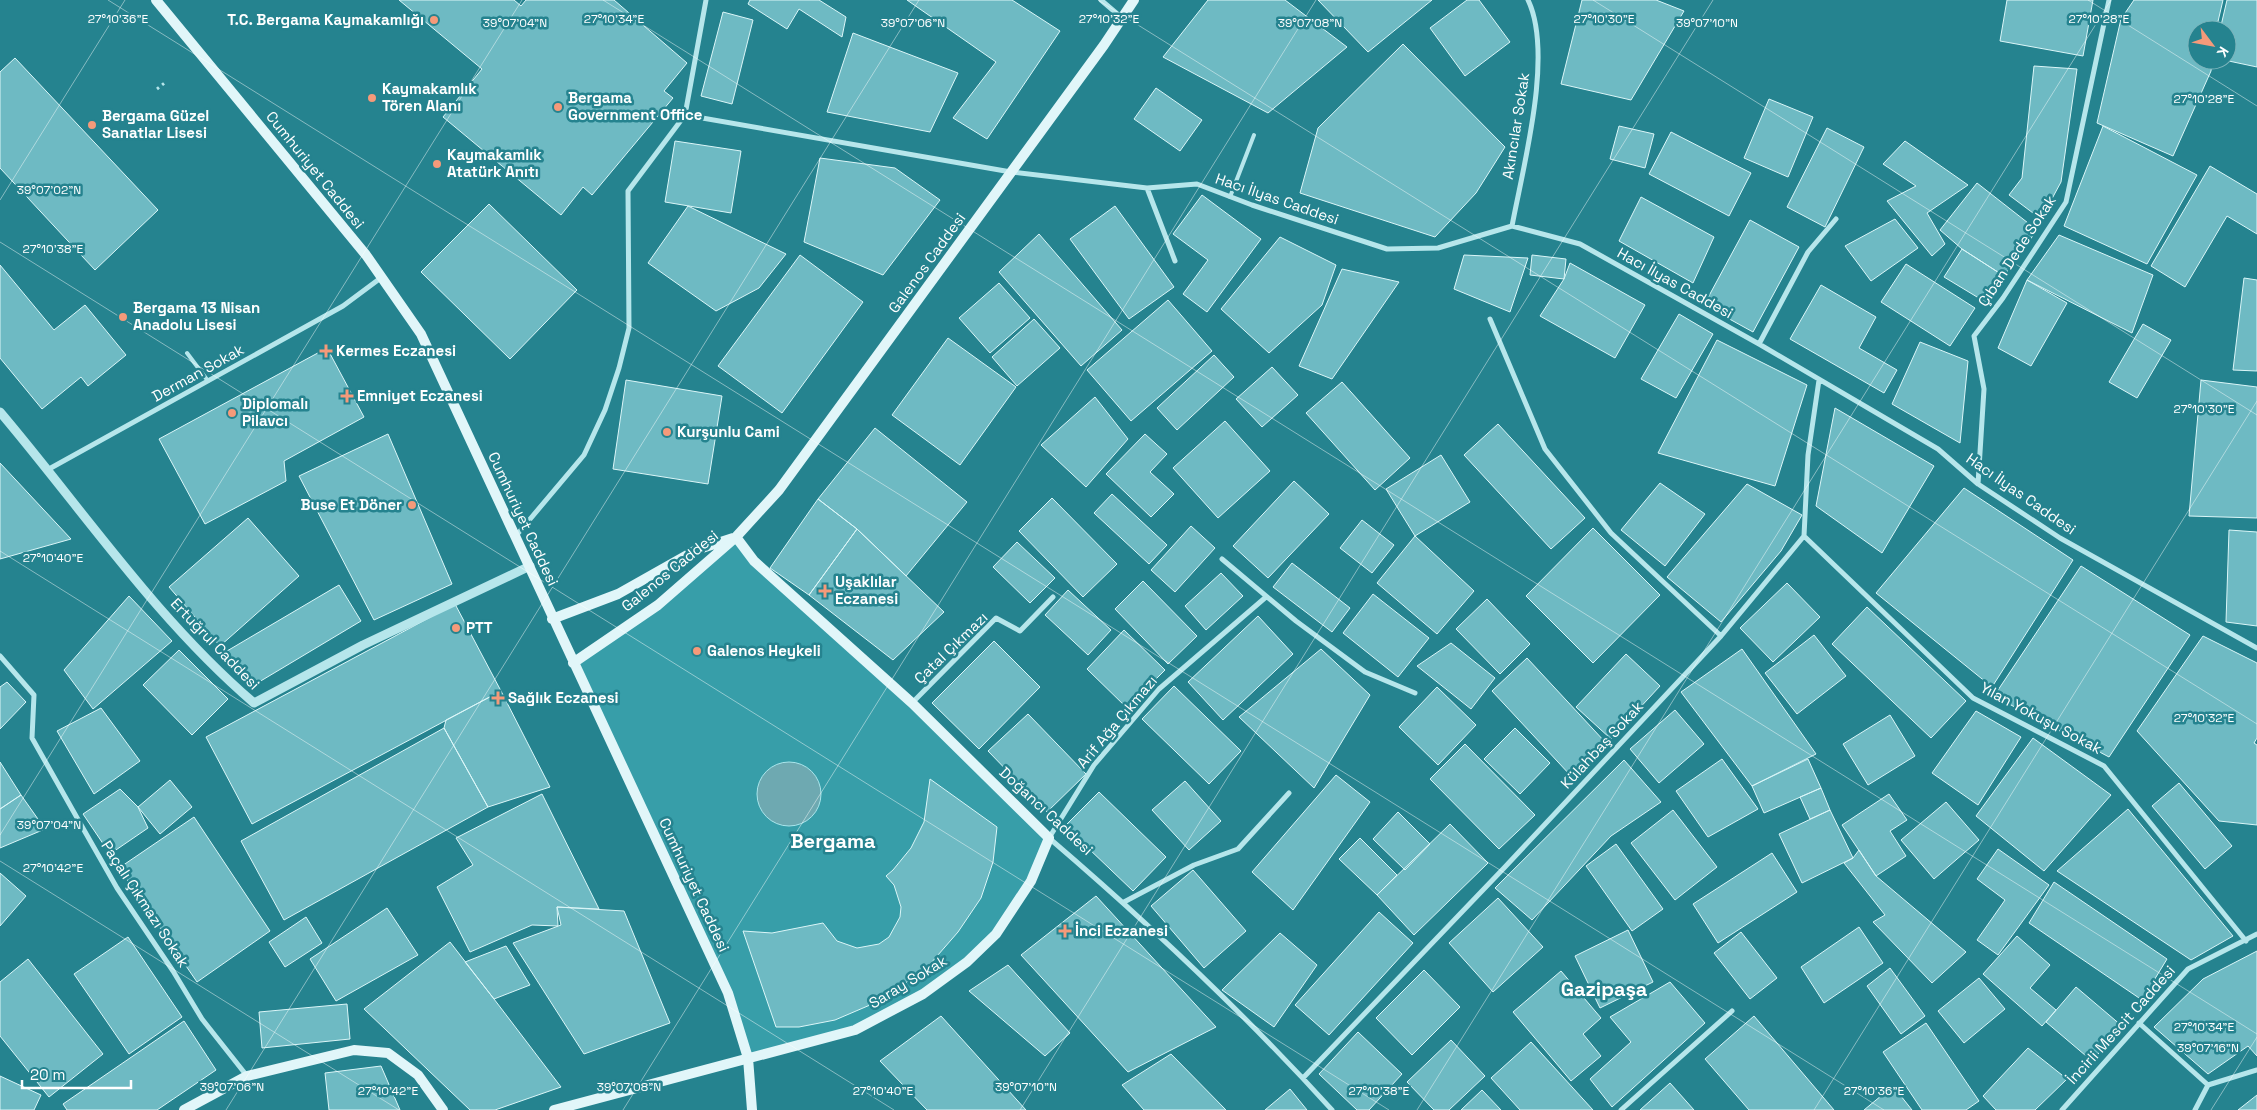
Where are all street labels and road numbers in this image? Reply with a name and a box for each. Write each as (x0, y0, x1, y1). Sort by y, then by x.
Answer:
street label: Akıncılar Sokak (1498, 71, 1533, 181)
street label: Cumhuriyet Caddesi (262, 107, 369, 232)
street label: Hacı İlyas Caddesi (1213, 168, 1341, 229)
street label: Çıban Dede Sokak (1974, 191, 2060, 310)
street label: Galenos Caddesi (884, 209, 969, 316)
street label: Hacı İlyas Caddesi (1614, 243, 1736, 322)
street label: Derman Sokak (148, 340, 247, 406)
street label: Cumhuriyet Caddesi (484, 449, 563, 589)
street label: Hacı İlyas Caddesi (1963, 449, 2080, 538)
street label: Galenos Caddesi (617, 526, 722, 615)
street label: Ertuğrul Caddesi (167, 594, 264, 693)
street label: Çatal Çıkmazı (910, 608, 991, 688)
street label: Arif Ağa Çıkmazı (1072, 672, 1161, 772)
street label: Yılan Yokuşu Sokak (1977, 677, 2105, 758)
street label: Külahbaş Sokak (1556, 697, 1647, 792)
street label: Doğancı Caddesi (996, 762, 1097, 859)
street label: Cumhuriyet Caddesi (655, 815, 734, 955)
street label: Paçalı Çıkmazı Sokak (97, 837, 194, 971)
street label: Saray Sokak (865, 951, 950, 1012)
street label: İncirli Mescit Caddesi (2062, 961, 2179, 1088)

